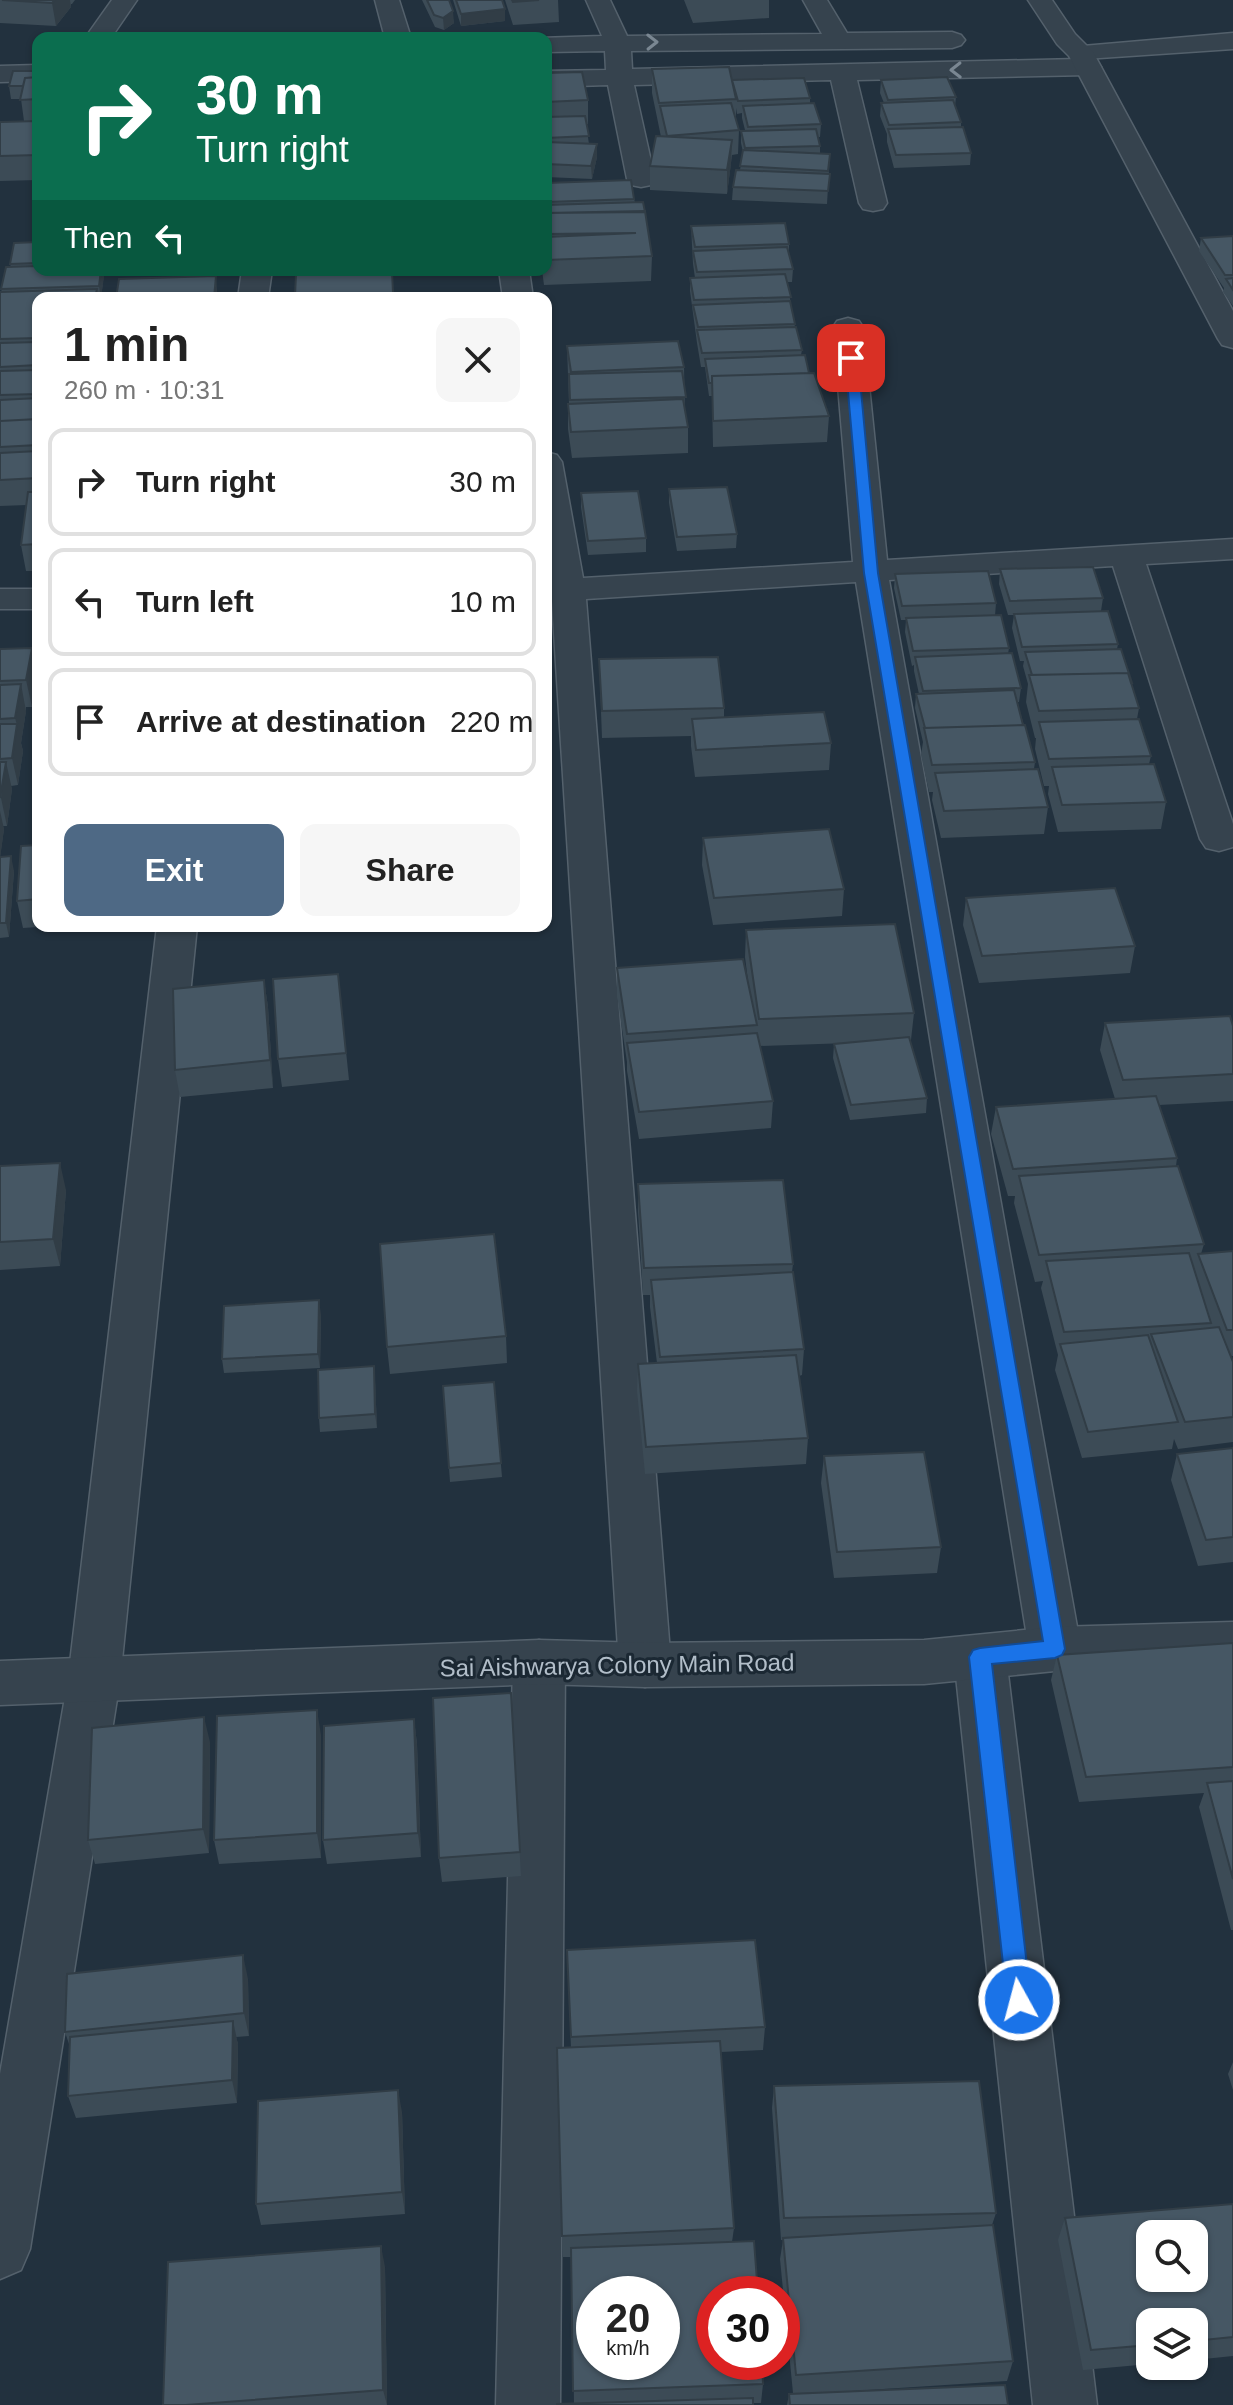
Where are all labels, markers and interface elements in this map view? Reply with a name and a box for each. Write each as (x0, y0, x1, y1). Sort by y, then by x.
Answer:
one-way arrow (646, 33, 659, 51)
one-way arrow (949, 61, 962, 78)
text: 30 m (196, 63, 324, 126)
icon: right (64, 64, 168, 168)
text: Turn right (196, 129, 349, 170)
icon: left (148, 216, 192, 260)
text: Then (64, 221, 132, 254)
text: 1 min (64, 318, 189, 371)
button: close (436, 318, 520, 402)
pin (817, 324, 885, 392)
icon: arrive (829, 336, 873, 380)
text: 260 m · 10:31 (64, 375, 224, 405)
icon: right (68, 460, 112, 504)
text: Turn right (136, 465, 275, 498)
text: 30 m (449, 465, 516, 498)
icon: left (68, 580, 112, 624)
text: Turn left (136, 585, 254, 618)
text: 10 m (449, 585, 516, 618)
icon: arrive (68, 700, 112, 744)
text: Arrive at destination (136, 705, 426, 738)
text: 220 m (450, 705, 533, 738)
button: Exit (64, 824, 284, 916)
button: Share (300, 824, 520, 916)
street label: Sai Aishwarya Colony Main Road (439, 1648, 795, 1682)
position arrow (977, 1958, 1061, 2042)
map controls (1136, 2220, 1208, 2380)
button: search (1136, 2220, 1208, 2292)
speed limit sign: 30 (696, 2276, 800, 2380)
text: 20 (606, 2296, 650, 2340)
button: layers (1136, 2308, 1208, 2380)
text: km/h (606, 2337, 650, 2359)

